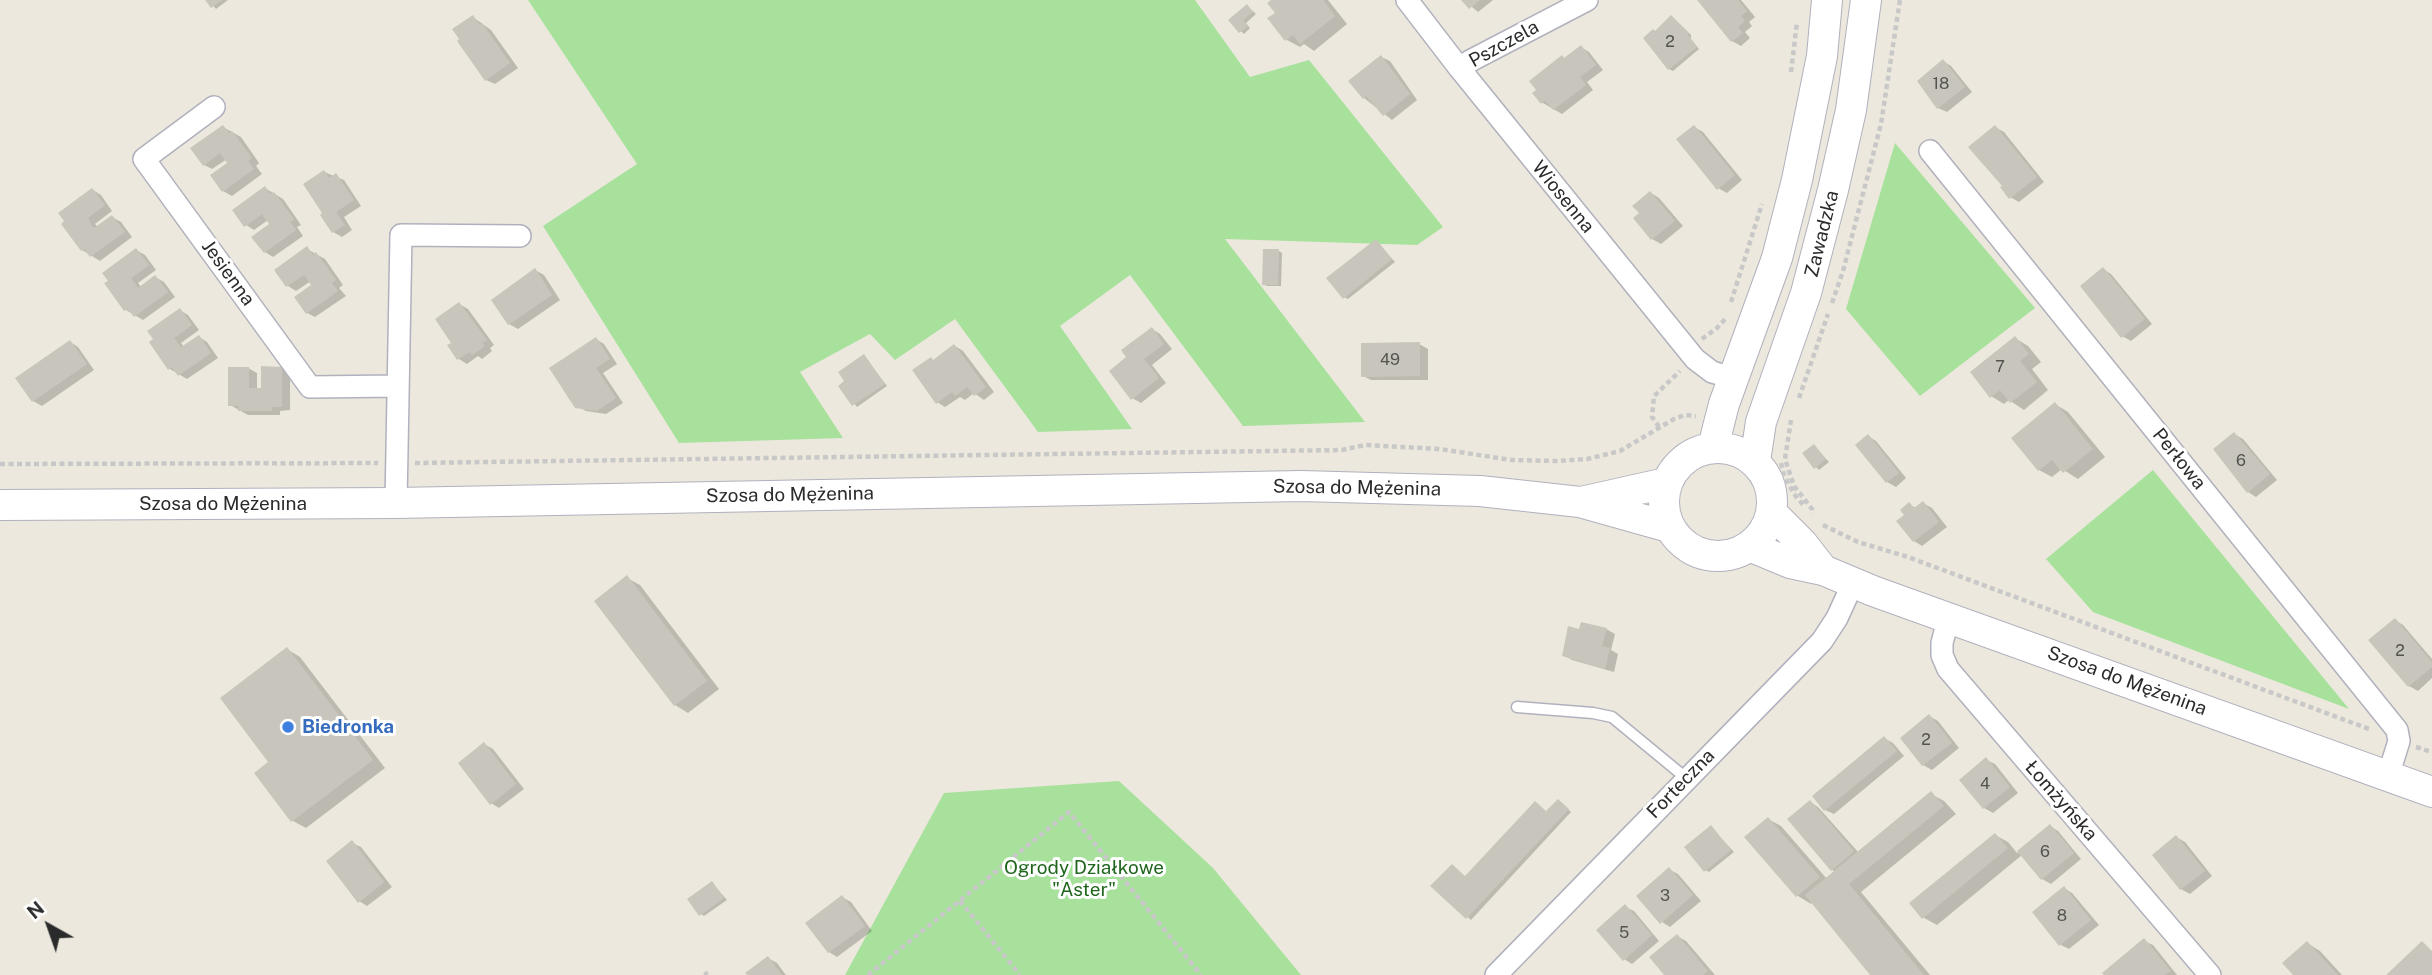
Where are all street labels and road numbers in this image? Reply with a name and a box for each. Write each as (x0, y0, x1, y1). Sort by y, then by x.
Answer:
street label: Pszczela (1465, 15, 1543, 73)
street label: Wiosenna (1527, 156, 1599, 238)
street label: Zawadzka (1800, 188, 1844, 280)
street label: Jesienna (197, 236, 259, 310)
street label: Perłowa (2147, 424, 2211, 494)
street label: Szosa do Mężenina (1273, 475, 1441, 501)
street label: Szosa do Mężenina (706, 482, 874, 508)
street label: Szosa do Mężenina (139, 493, 307, 515)
street label: Szosa do Mężenina (2044, 642, 2210, 720)
street label: Forteczna (1642, 745, 1720, 823)
street label: Łomżyńska (2020, 756, 2102, 846)

